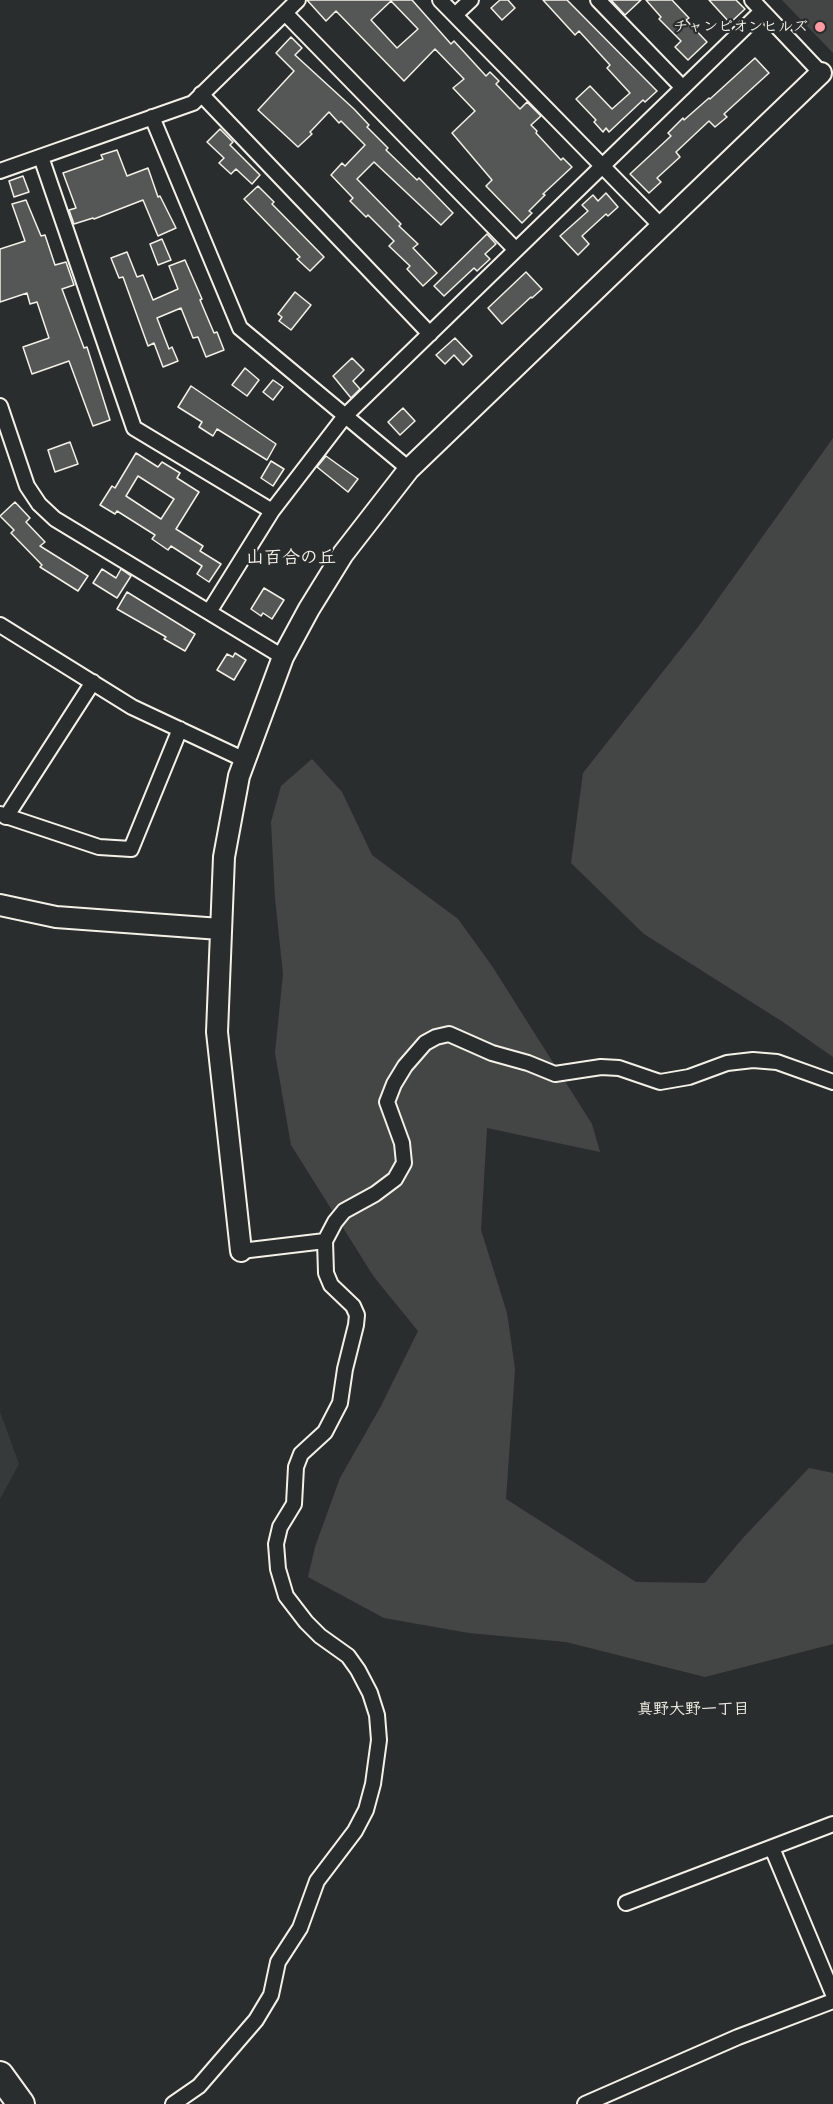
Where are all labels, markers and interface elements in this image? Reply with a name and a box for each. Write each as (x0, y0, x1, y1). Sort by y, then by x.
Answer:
place label: チャンピオンヒルズ (673, 18, 808, 36)
marker: チャンピオンヒルズ (813, 20, 827, 34)
district label: 山百合の丘 (246, 547, 336, 569)
district label: 真野大野一丁目 (637, 1700, 749, 1720)

